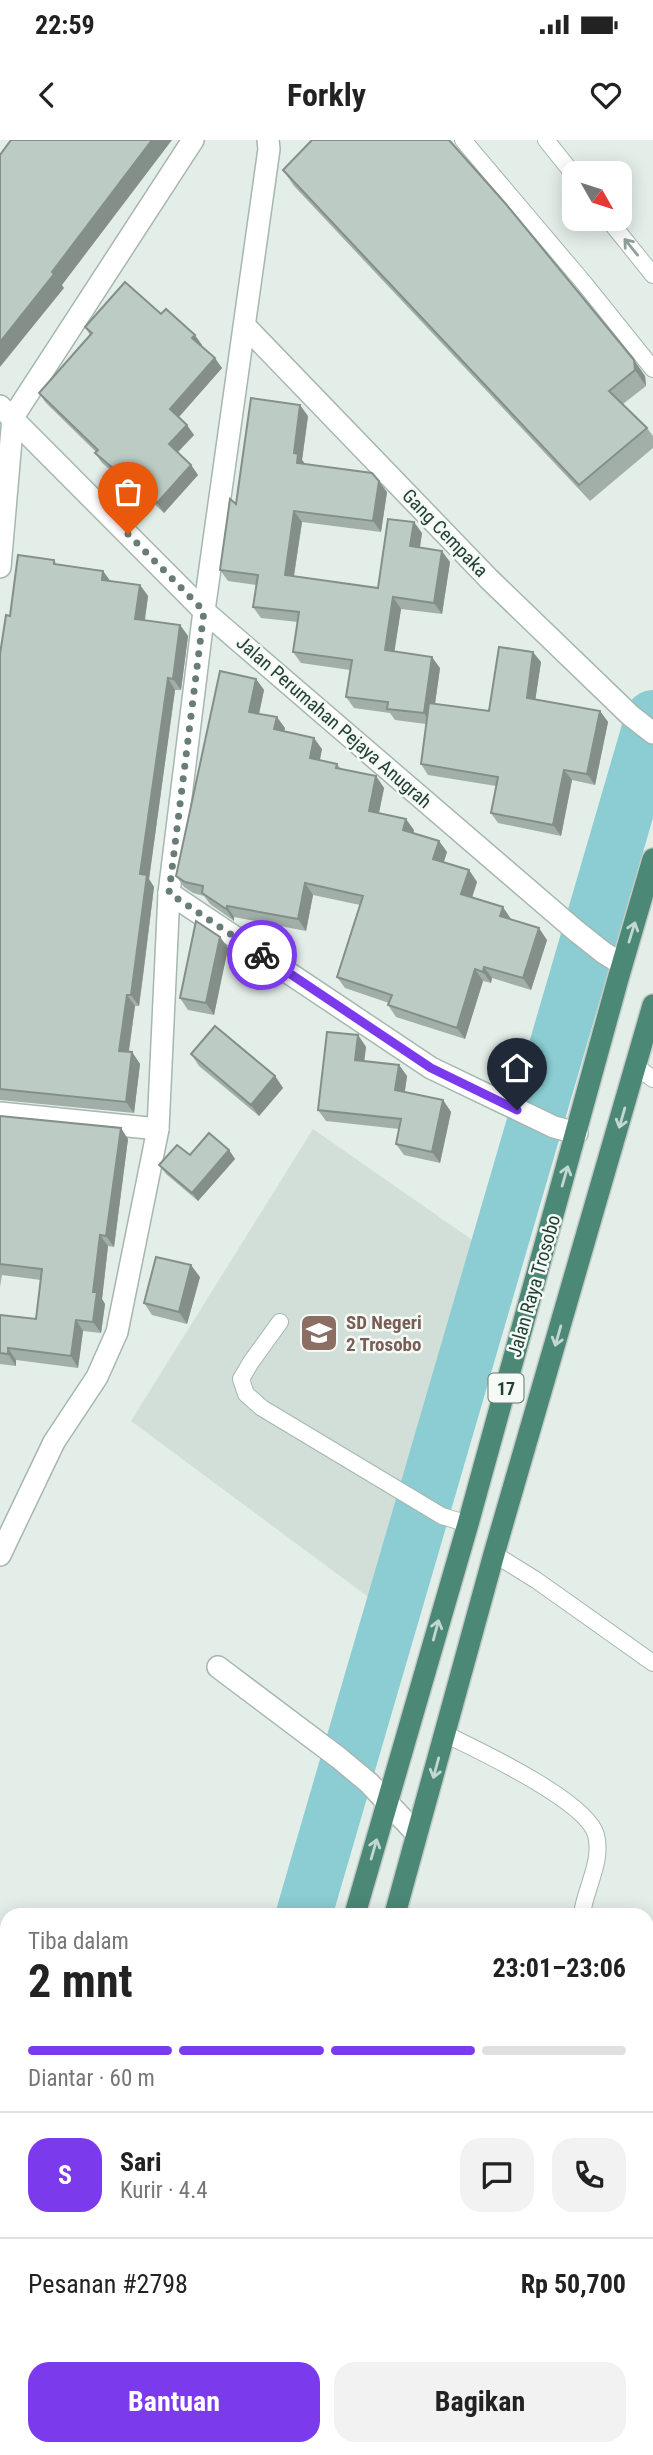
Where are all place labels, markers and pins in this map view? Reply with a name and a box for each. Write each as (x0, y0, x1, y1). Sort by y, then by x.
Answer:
pin (98, 462, 158, 534)
pin (487, 1038, 547, 1110)
place label: SD Negeri 2 Trosobo (346, 1311, 422, 1356)
school or university icon: SD Negeri 2 Trosobo (298, 1312, 340, 1354)

